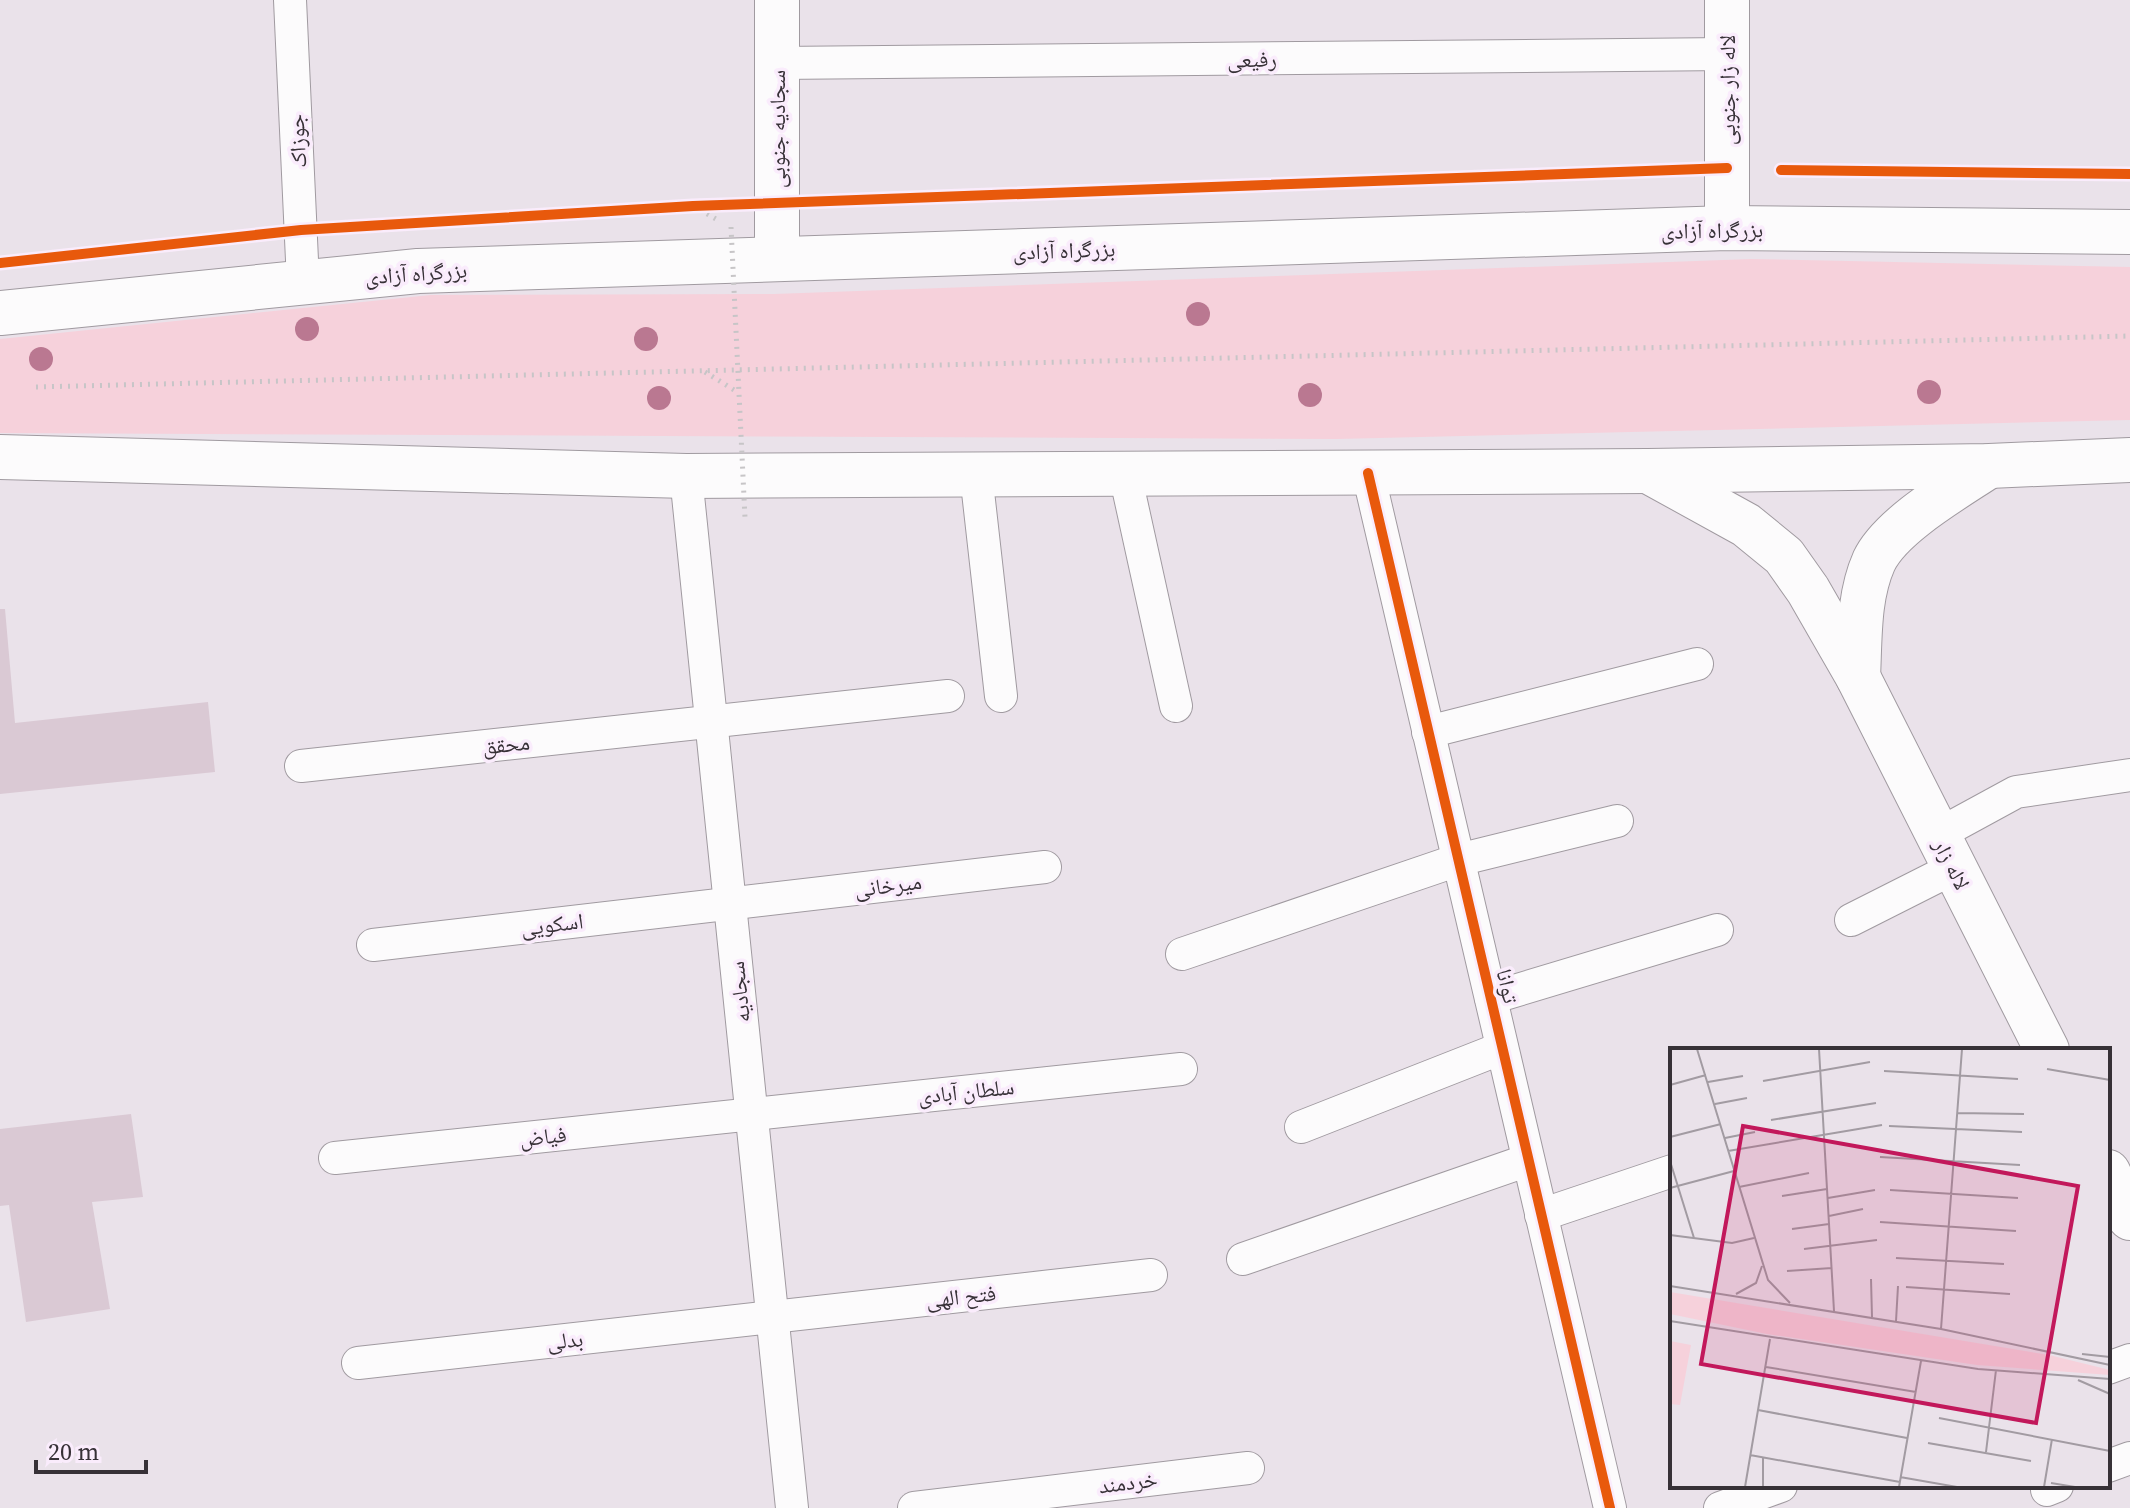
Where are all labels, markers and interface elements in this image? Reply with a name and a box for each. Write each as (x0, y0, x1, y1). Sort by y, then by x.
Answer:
street label: لاله زار جنوبی (1712, 35, 1742, 145)
street label: رفیعی (1227, 44, 1277, 74)
street label: سجادیه جنوبی (762, 70, 792, 188)
street label: جوزاک (281, 113, 313, 169)
street label: بزرگراه آزادی (1661, 214, 1763, 246)
street label: بزرگراه آزادی (1012, 233, 1116, 267)
street label: بزرگراه آزادی (364, 254, 468, 292)
street label: محقق (481, 727, 531, 761)
street label: لاله زار (1926, 833, 1977, 895)
street label: میرخانی (853, 866, 923, 904)
street label: اسکویی (519, 905, 585, 943)
street label: سجادیه (721, 960, 757, 1024)
street label: توانا (1489, 966, 1527, 1007)
inset map (1670, 1048, 2110, 1488)
street label: سلطان آبادی (916, 1071, 1016, 1111)
street label: فیاض (518, 1119, 568, 1153)
street label: فتح الهی (924, 1277, 998, 1315)
street label: بدلی (545, 1323, 585, 1357)
scale bar (36, 1424, 146, 1474)
text: 20 m (48, 1435, 99, 1468)
street label: خردمند (1097, 1464, 1159, 1500)

